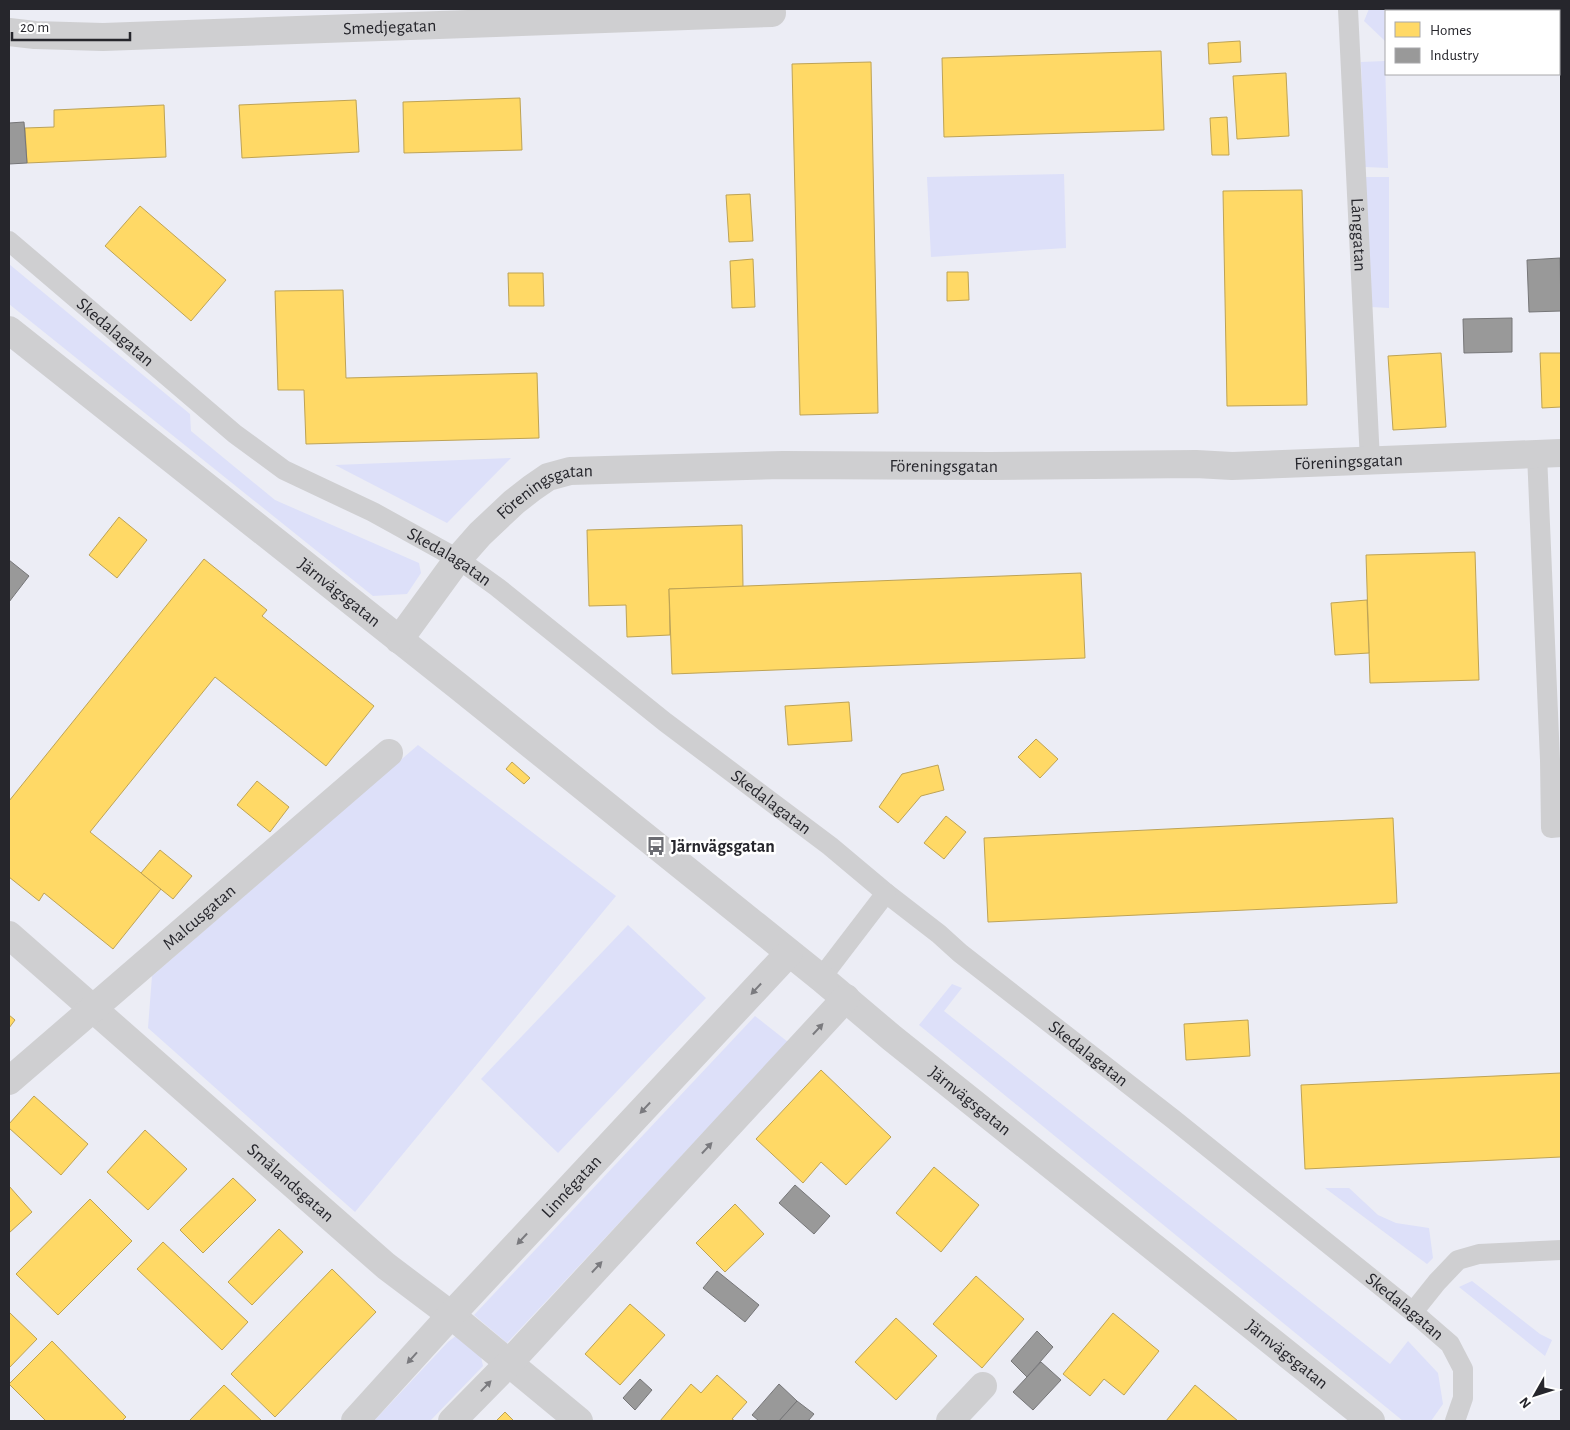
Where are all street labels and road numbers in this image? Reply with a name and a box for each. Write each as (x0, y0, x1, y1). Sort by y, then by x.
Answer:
street label: Smedjegatan (343, 17, 437, 38)
street label: Långgatan (1347, 197, 1369, 272)
street label: Skedalagatan (73, 295, 157, 370)
street label: Föreningsgatan (1294, 451, 1403, 474)
street label: Föreningsgatan (889, 458, 998, 476)
street label: Föreningsgatan (494, 462, 593, 523)
street label: Skedalagatan (404, 525, 494, 590)
street label: Järnvägsgatan (295, 555, 384, 631)
street label: Skedalagatan (727, 767, 814, 838)
street label: Malcusgatan (160, 882, 239, 954)
street label: Skedalagatan (1045, 1018, 1131, 1090)
street label: Järnvägsgatan (925, 1063, 1014, 1139)
street label: Smålandsgatan (243, 1140, 337, 1226)
street label: Linnégatan (538, 1152, 605, 1222)
street label: Skedalagatan (1362, 1270, 1447, 1344)
street label: Järnvägsgatan (1242, 1317, 1331, 1393)

